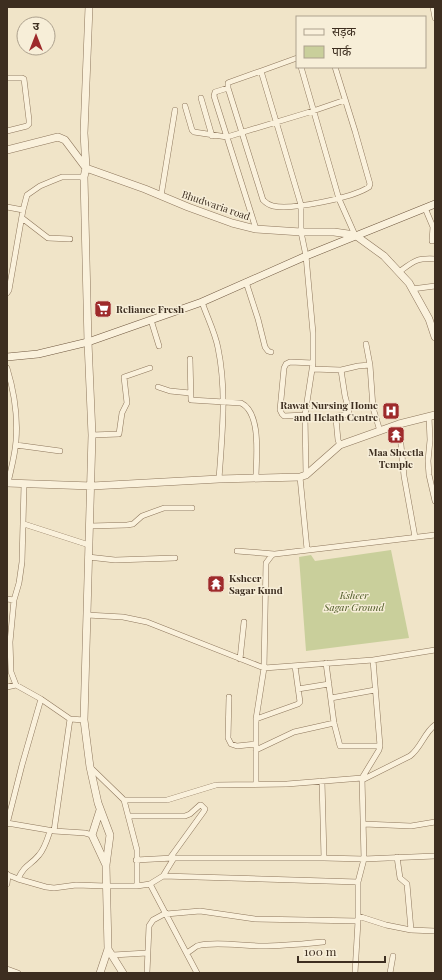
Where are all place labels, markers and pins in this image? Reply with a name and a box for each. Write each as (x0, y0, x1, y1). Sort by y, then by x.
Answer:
supermarket icon: Reliance Fresh (93, 299, 113, 319)
place label: Reliance Fresh (116, 302, 184, 316)
place label: Rawat Nursing Home and Helath Centre (280, 398, 378, 424)
hospital icon: Rawat Nursing Home and Helath Centre (381, 401, 401, 421)
temple icon: Maa Sheetla Temple (386, 425, 406, 445)
place label: Maa Sheetla Temple (368, 445, 425, 471)
place label: Ksheer Sagar Kund (229, 571, 283, 597)
temple icon: Ksheer Sagar Kund (206, 574, 226, 594)

